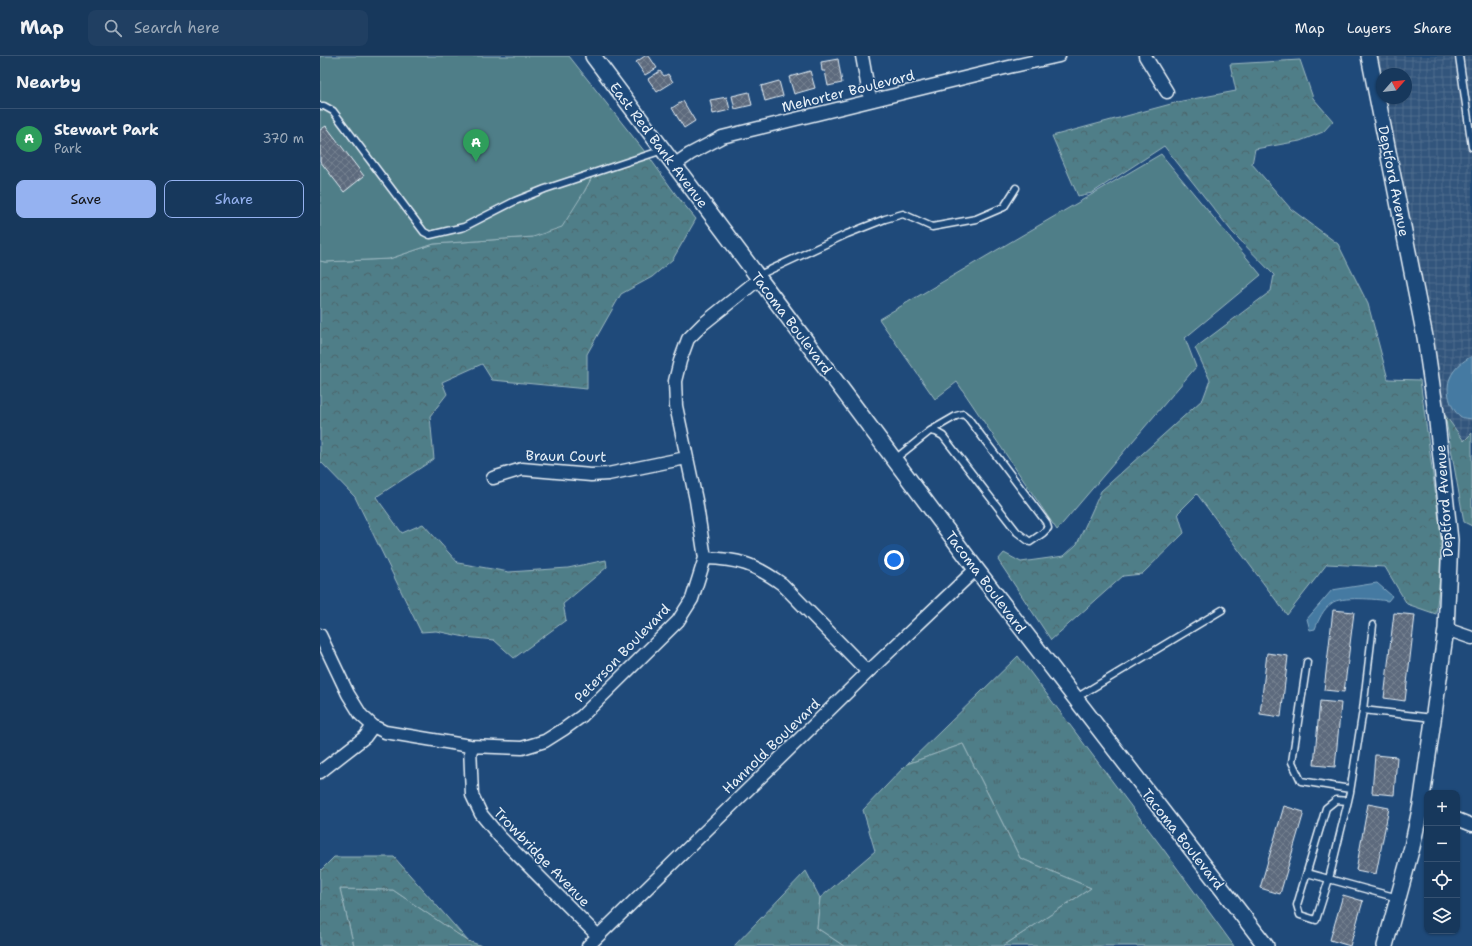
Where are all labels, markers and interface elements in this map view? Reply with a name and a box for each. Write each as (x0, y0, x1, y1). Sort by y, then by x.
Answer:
search box (88, 10, 368, 46)
text: Map (20, 15, 64, 40)
icon: search (102, 17, 124, 39)
text: Search here (134, 18, 220, 38)
text: Map (1295, 19, 1325, 37)
text: Layers (1347, 19, 1391, 37)
text: Share (1413, 19, 1452, 37)
street label: Mehorter Boulevard (780, 66, 916, 116)
north arrow (1376, 68, 1412, 104)
text: Nearby (16, 71, 81, 93)
street label: East Red Bank Avenue (606, 78, 712, 212)
text: Stewart Park (54, 120, 159, 140)
street label: Deptford Avenue (1374, 124, 1414, 238)
pin: A (463, 129, 489, 162)
text: A (24, 130, 34, 147)
text: 370 m (262, 130, 304, 147)
text: Park (54, 140, 82, 157)
button: Save (16, 180, 156, 218)
button: Share (164, 180, 304, 218)
street label: Tacoma Boulevard (748, 268, 836, 378)
street label: Deptford Avenue (1431, 444, 1457, 558)
street label: Braun Court (525, 446, 607, 466)
street label: Tacoma Boulevard (942, 527, 1030, 637)
your location (884, 550, 904, 570)
street label: Peterson Boulevard (570, 600, 674, 706)
street label: Hannold Boulevard (718, 695, 824, 797)
street label: Tacoma Boulevard (1138, 785, 1228, 893)
map controls (1424, 790, 1460, 934)
button: + (1424, 790, 1460, 826)
street label: Trowbridge Avenue (490, 804, 594, 910)
button: − (1424, 826, 1460, 862)
button: locate (1424, 862, 1460, 898)
button: layers (1424, 898, 1460, 934)

